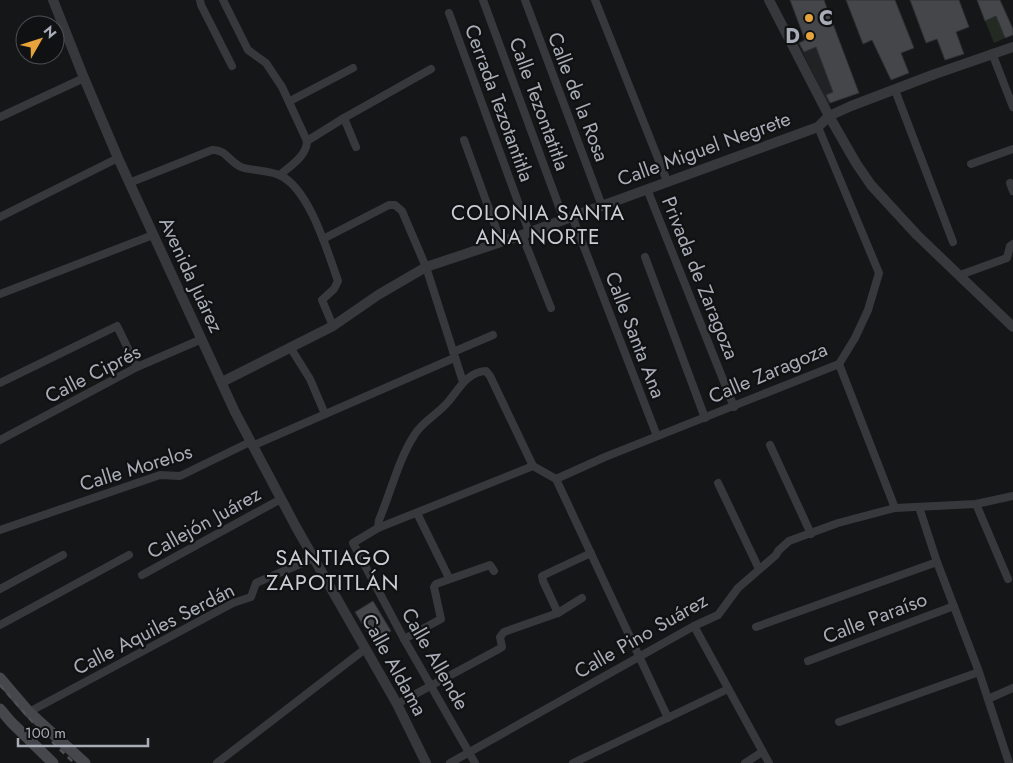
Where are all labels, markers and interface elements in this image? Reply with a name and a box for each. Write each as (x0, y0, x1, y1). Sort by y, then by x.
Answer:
place label: C (819, 4, 833, 33)
marker: C (803, 12, 815, 24)
north arrow (15, 15, 65, 65)
street label: Cerrada Tezotantitla (457, 20, 541, 186)
text: N (39, 21, 61, 42)
place label: D (785, 22, 800, 51)
street label: Calle de la Rosa (540, 28, 616, 166)
marker: D (804, 30, 816, 42)
street label: Calle Tezontatitla (501, 33, 577, 175)
street label: Calle Miguel Negrete (613, 104, 795, 194)
street label: Privada de Zaragoza (654, 192, 746, 364)
district label: COLONIA SANTA ANA NORTE (451, 198, 625, 252)
street label: Avenida Juárez (152, 212, 230, 338)
street label: Calle Santa Ana (598, 267, 672, 403)
street label: Calle Zaragoza (704, 335, 832, 411)
street label: Calle Ciprés (40, 337, 146, 411)
street label: Calle Morelos (76, 437, 196, 499)
street label: Callejón Juárez (142, 480, 266, 566)
district label: SANTIAGO ZAPOTITLÁN (266, 541, 400, 598)
street label: Calle Aquiles Serdán (68, 576, 240, 682)
street label: Calle Paraíso (819, 585, 931, 651)
street label: Calle Pino Suárez (569, 586, 713, 686)
street label: Calle Allende (394, 603, 476, 715)
street label: Calle Aldama (354, 609, 434, 721)
scale bar (18, 716, 148, 748)
text: 100 m (25, 722, 66, 744)

